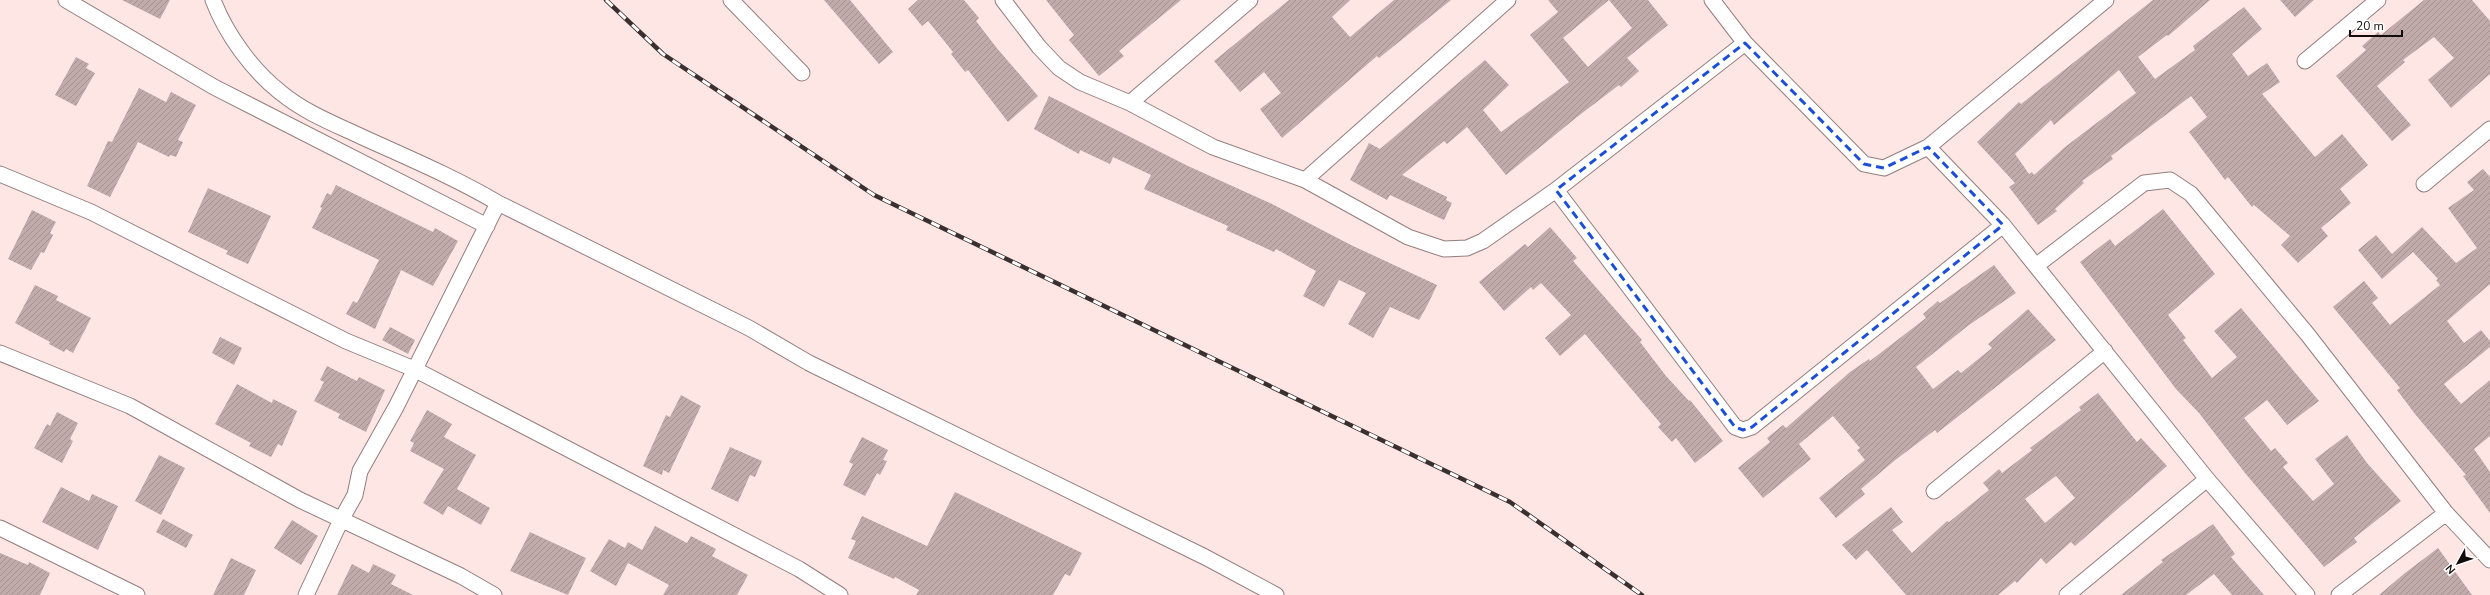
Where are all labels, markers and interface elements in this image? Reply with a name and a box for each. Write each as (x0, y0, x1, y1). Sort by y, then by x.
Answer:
scale bar (2350, 12, 2402, 38)
text: 20 m (2356, 18, 2384, 34)
north arrow (2438, 543, 2478, 583)
text: N (2442, 561, 2459, 577)

